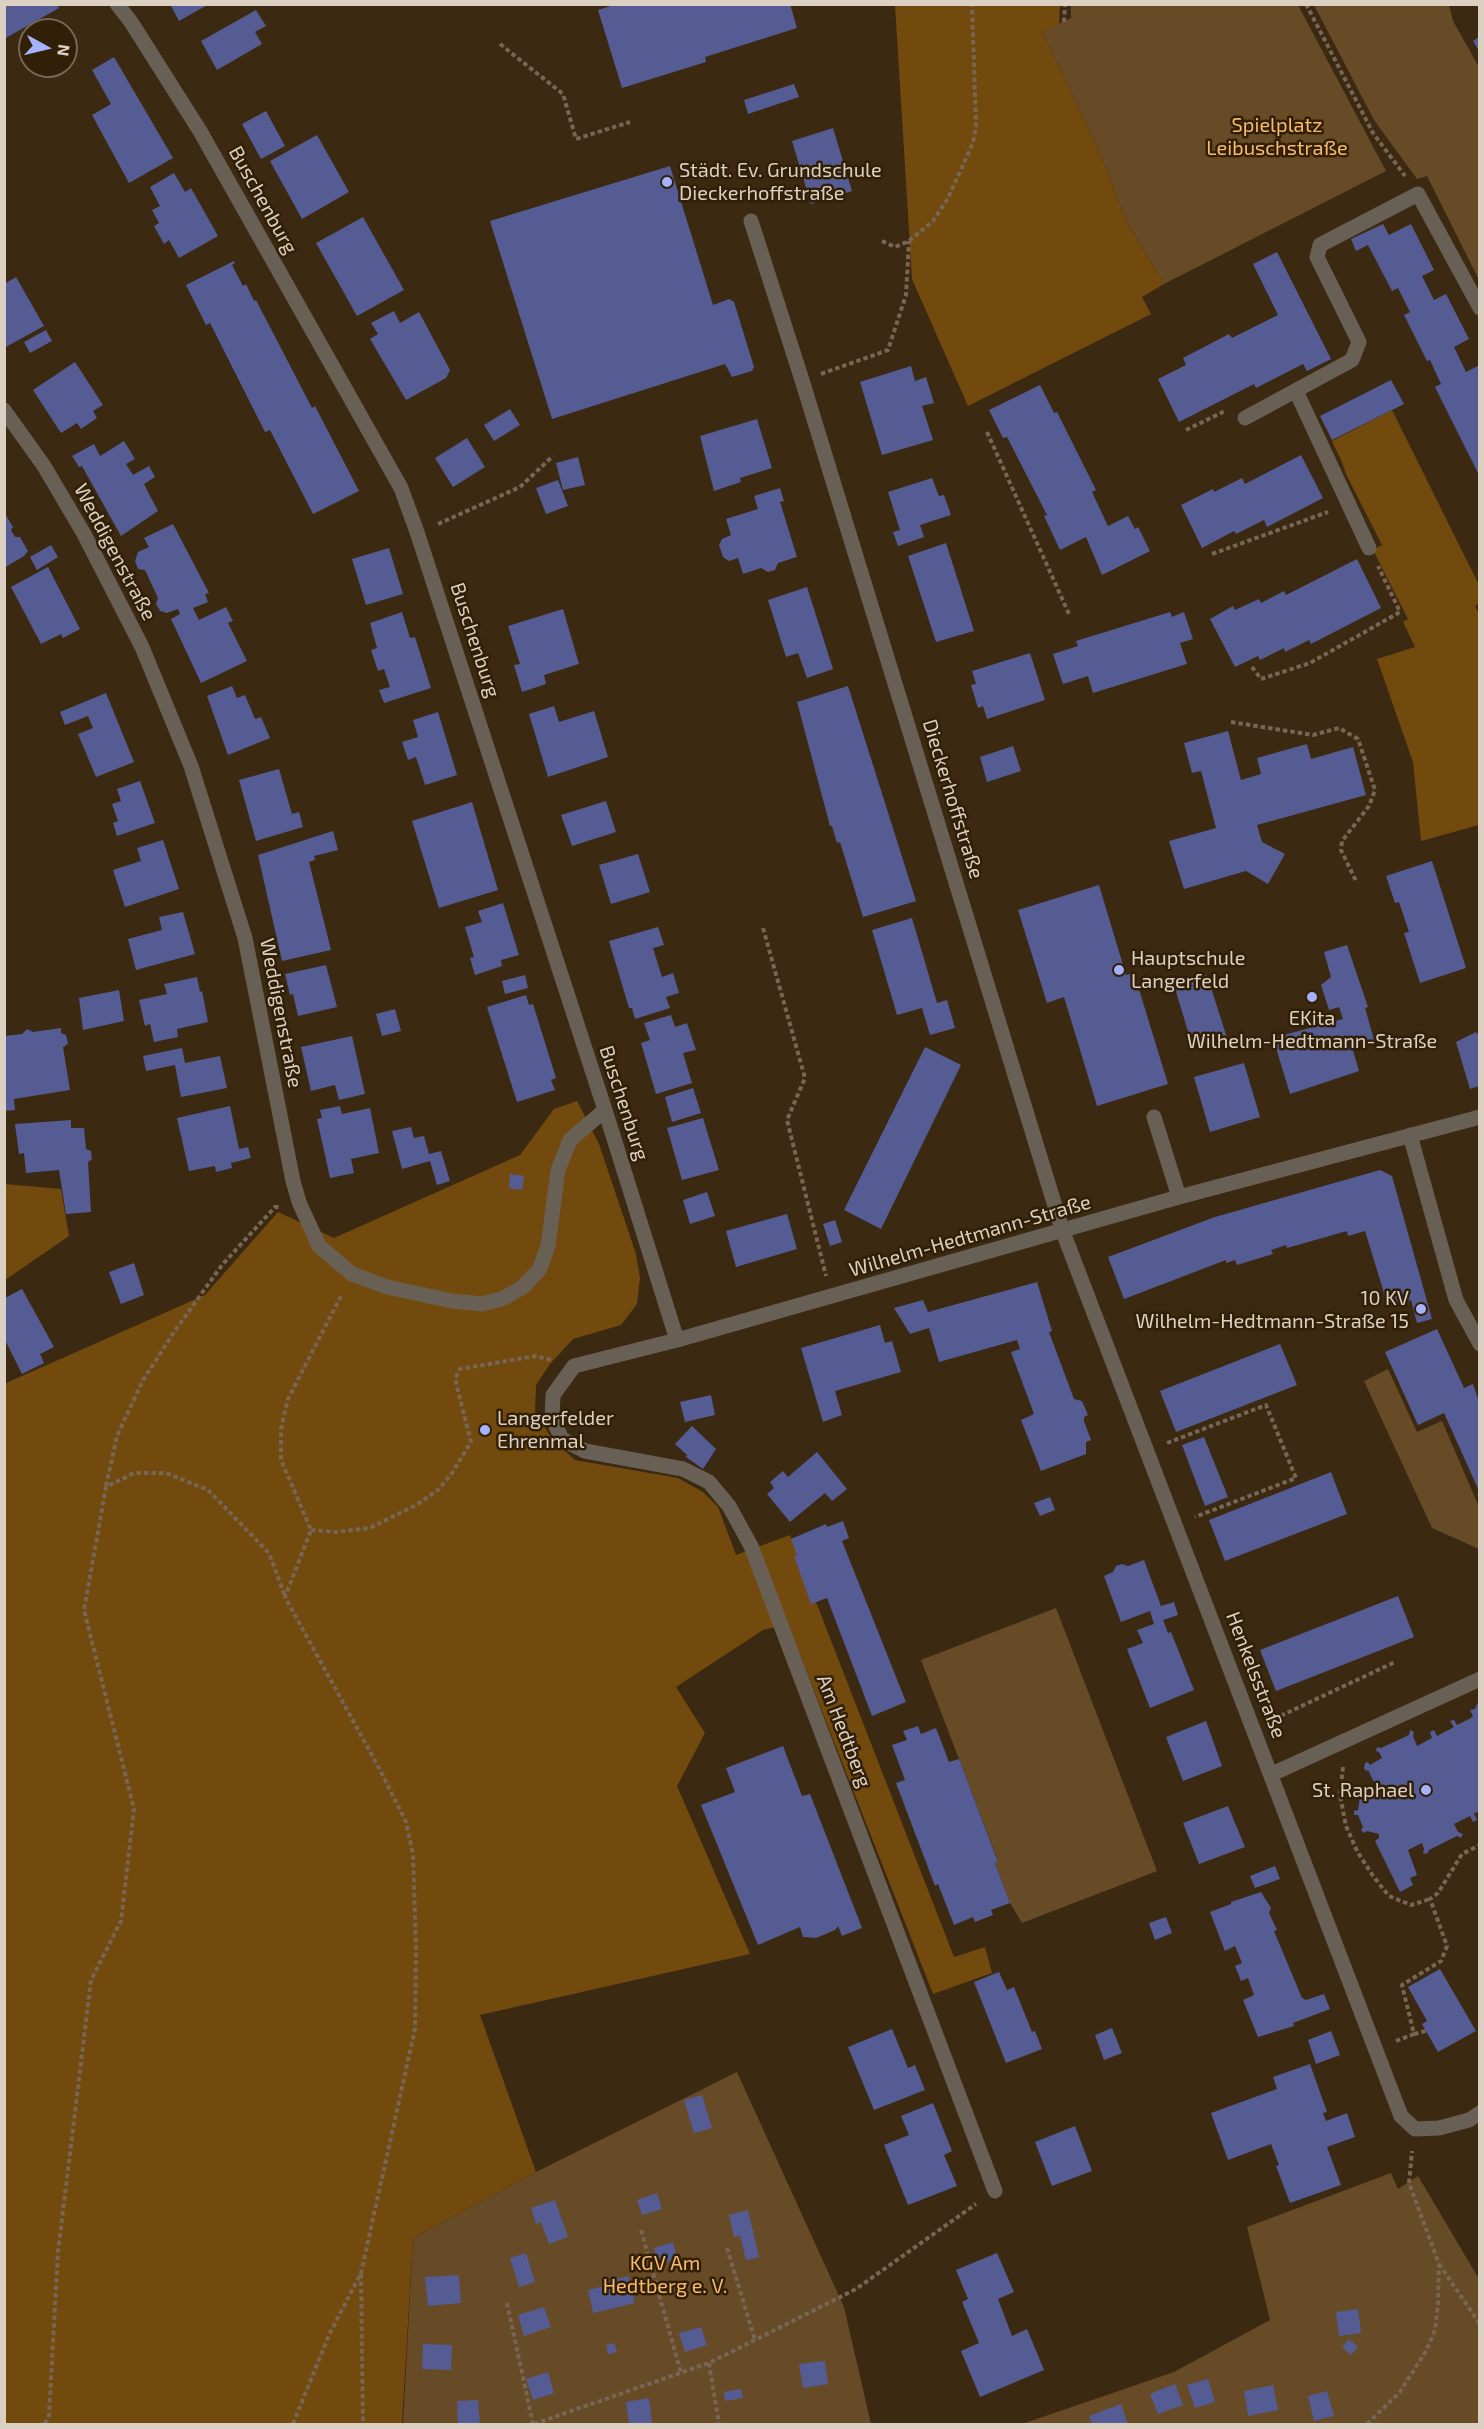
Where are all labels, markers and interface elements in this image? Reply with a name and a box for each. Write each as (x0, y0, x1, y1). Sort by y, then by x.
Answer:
north arrow (18, 18, 78, 78)
text: N (54, 43, 75, 57)
park label: Spielplatz Leibuschstraße (1206, 113, 1348, 160)
street label: Buschenburg (224, 142, 302, 258)
place label: Städt. Ev. Grundschule Dieckerhoffstraße (679, 158, 882, 205)
marker: Städt. Ev. Grundschule Dieckerhoffstraße (660, 175, 674, 189)
street label: Weddigenstraße (69, 479, 161, 625)
street label: Buschenburg (445, 579, 505, 701)
street label: Dieckerhoffstraße (917, 716, 989, 882)
street label: Weddigenstraße (255, 936, 307, 1090)
place label: Hauptschule Langerfeld (1131, 946, 1246, 993)
marker: Hauptschule Langerfeld (1112, 963, 1126, 977)
marker: EKita Wilhelm-Hedtmann-Straße (1305, 990, 1319, 1004)
place label: EKita Wilhelm-Hedtmann-Straße (1187, 1006, 1437, 1053)
street label: Buschenburg (594, 1042, 654, 1164)
street label: Wilhelm-Hedtmann-Straße (846, 1190, 1094, 1282)
place label: 10 KV Wilhelm-Hedtmann-Straße 15 (1136, 1286, 1409, 1333)
marker: 10 KV Wilhelm-Hedtmann-Straße 15 (1414, 1302, 1428, 1316)
place label: Langerfelder Ehrenmal (497, 1406, 614, 1453)
marker: Langerfelder Ehrenmal (478, 1423, 492, 1437)
street label: Henkelsstraße (1221, 1608, 1291, 1742)
street label: Am Hedtberg (812, 1671, 876, 1791)
place label: St. Raphael (1312, 1778, 1414, 1802)
marker: St. Raphael (1419, 1783, 1433, 1797)
park label: KGV Am Hedtberg e. V. (603, 2251, 727, 2298)

